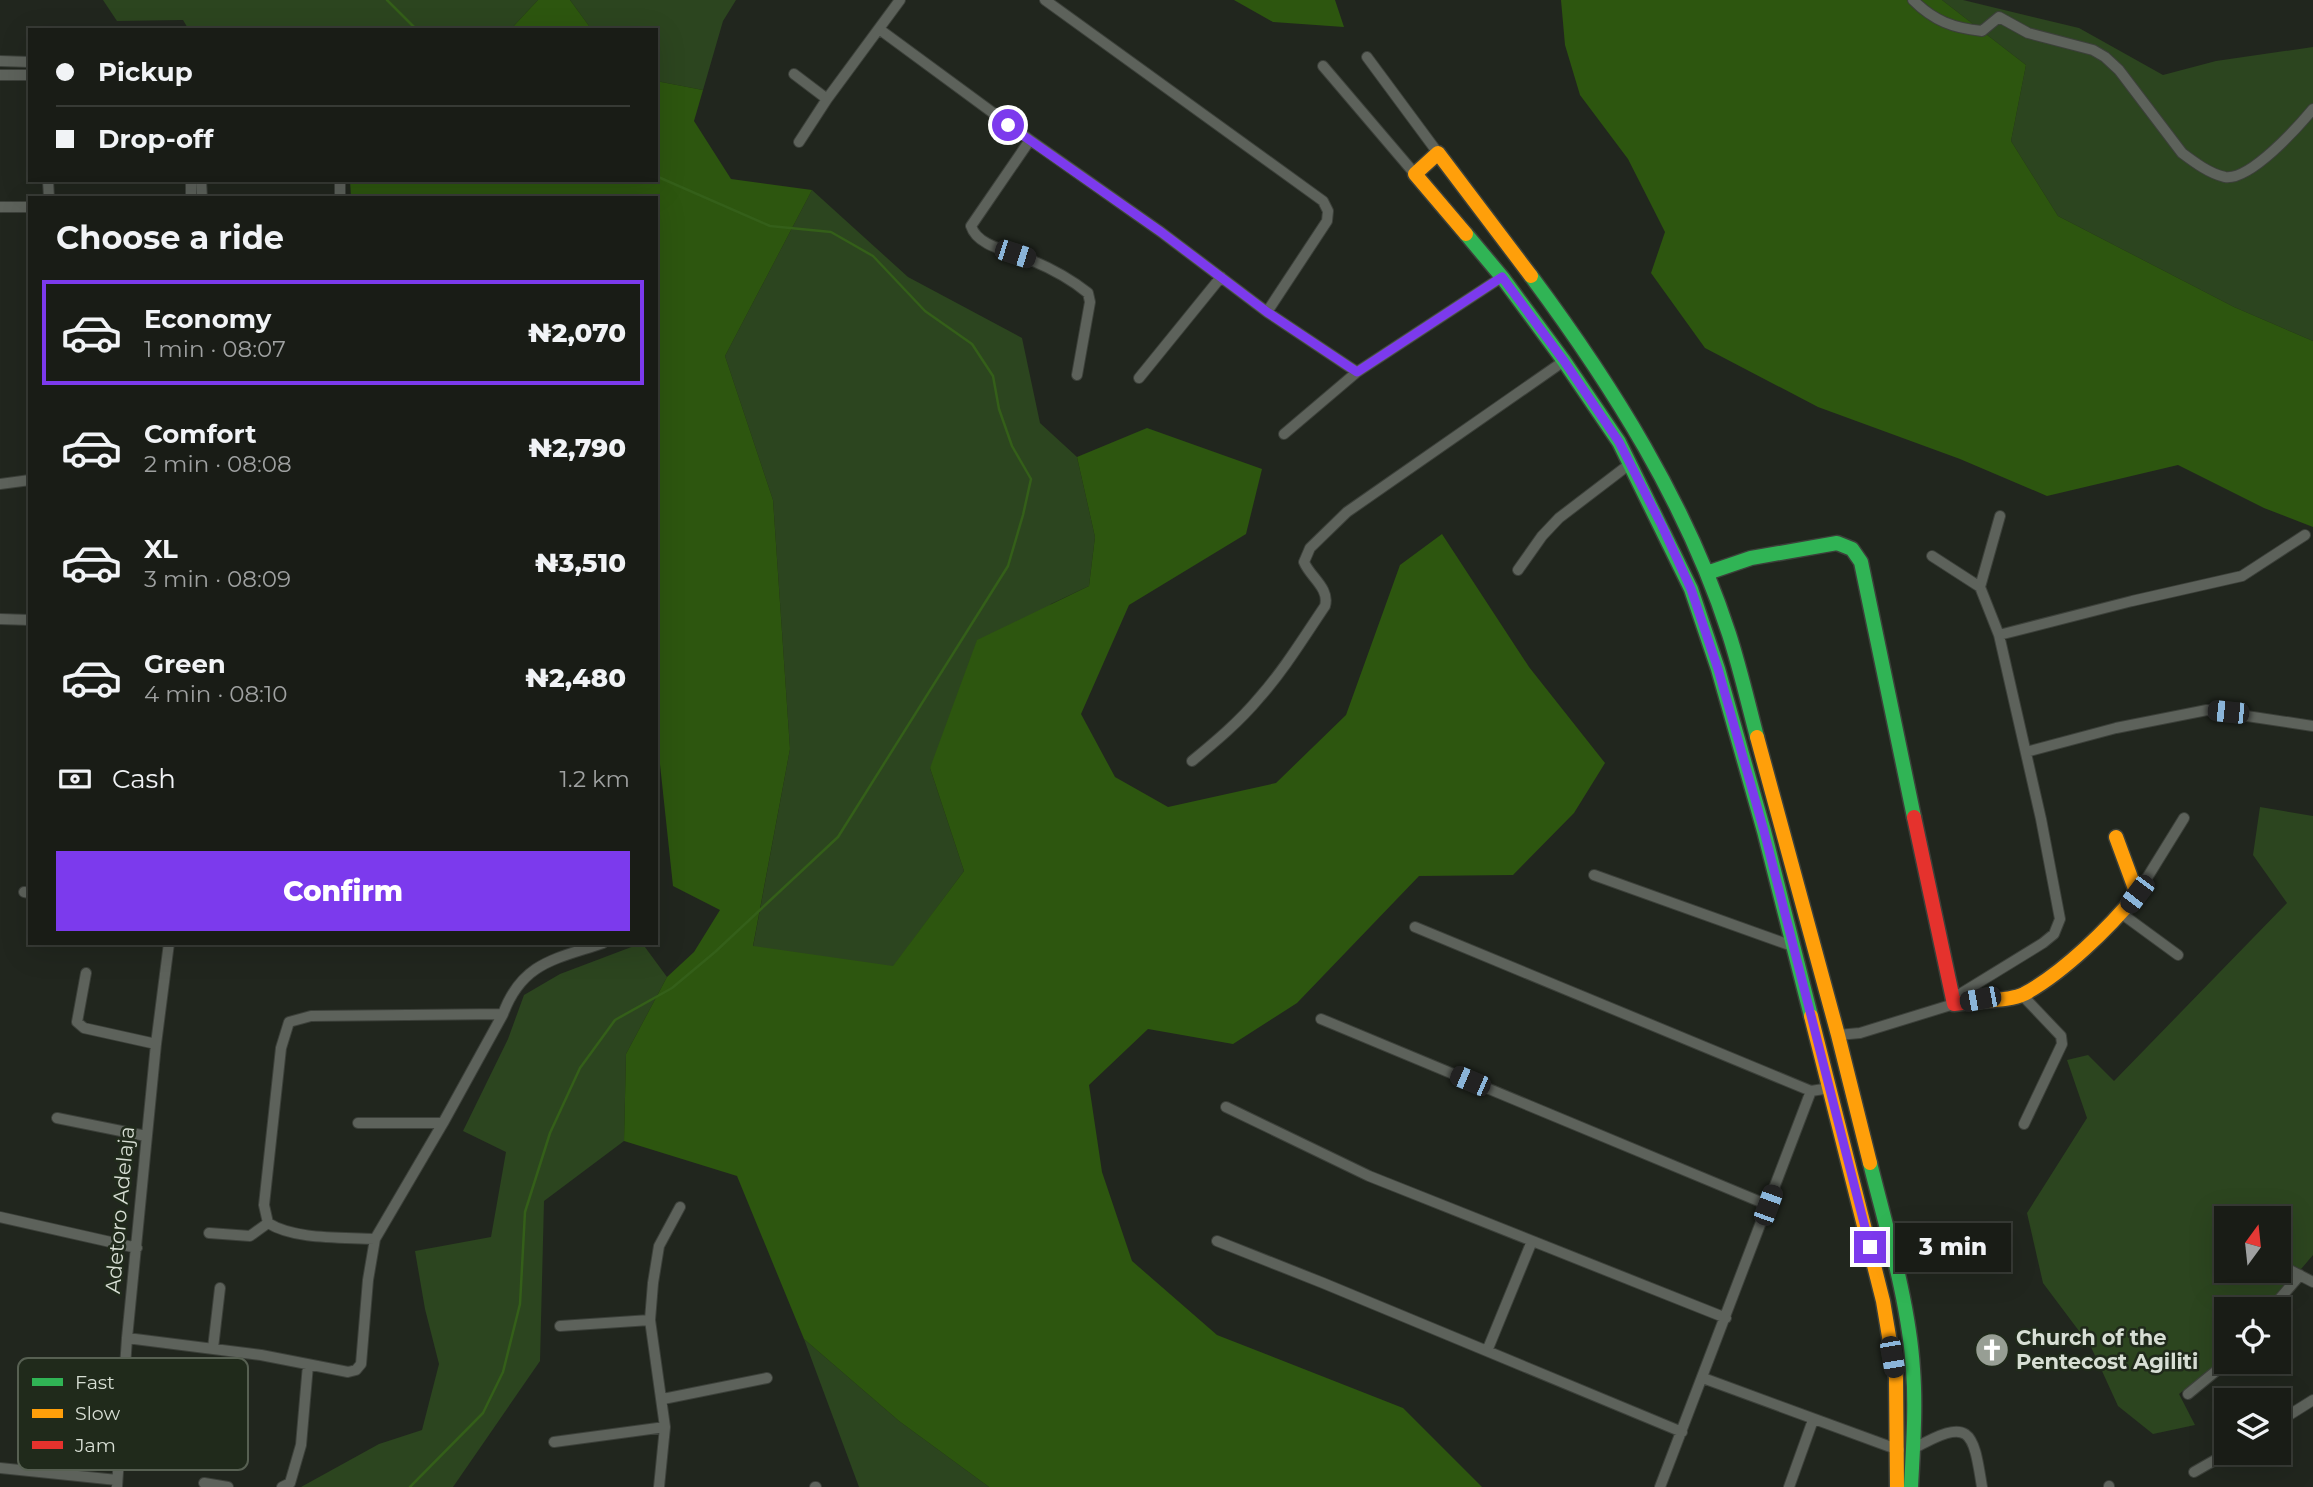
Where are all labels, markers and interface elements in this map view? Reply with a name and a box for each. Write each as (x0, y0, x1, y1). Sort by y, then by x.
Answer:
text: Pickup (98, 56, 193, 88)
route start (992, 109, 1024, 141)
text: Drop-off (98, 123, 213, 155)
text: Choose a ride (56, 218, 284, 257)
car (992, 238, 1039, 270)
icon: car (60, 301, 123, 364)
text: Economy (144, 303, 271, 335)
text: ₦2,070 (528, 317, 626, 349)
text: 1 min · 08:07 (144, 335, 286, 363)
icon: car (60, 416, 123, 479)
text: Comfort (144, 418, 256, 450)
text: ₦2,790 (529, 432, 626, 464)
text: 2 min · 08:08 (144, 450, 292, 478)
icon: car (60, 531, 123, 594)
text: XL (144, 533, 178, 565)
text: ₦3,510 (535, 547, 626, 579)
text: 3 min · 08:09 (144, 565, 291, 593)
icon: car (60, 646, 123, 709)
text: Green (144, 648, 226, 680)
text: ₦2,480 (525, 662, 626, 694)
text: 4 min · 08:10 (144, 680, 288, 708)
car (2207, 699, 2250, 725)
icon: cash (56, 760, 94, 798)
text: Cash (112, 763, 176, 795)
text: 1.2 km (560, 765, 630, 793)
button: Confirm (56, 851, 630, 931)
car (2116, 871, 2159, 917)
car (1958, 985, 2003, 1013)
car (1447, 1063, 1494, 1099)
street label: Adetoro Adelaja (100, 1125, 139, 1295)
car (1751, 1182, 1786, 1228)
north arrow (2214, 1206, 2291, 1283)
map controls (2214, 1206, 2291, 1465)
callout: 3 min (1895, 1222, 2010, 1272)
route end (1854, 1231, 1886, 1263)
text: 3 min (1919, 1233, 1987, 1261)
button: locate (2214, 1297, 2291, 1374)
place label: Church of the Pentecost Agiliti (2016, 1325, 2198, 1374)
church icon: Church of the Pentecost Agiliti (1973, 1331, 2011, 1369)
car (1879, 1334, 1906, 1380)
legend (18, 1358, 248, 1470)
text: Fast (75, 1371, 115, 1394)
button: layers (2214, 1388, 2291, 1465)
text: Slow (75, 1402, 120, 1425)
text: Jam (74, 1434, 116, 1457)

